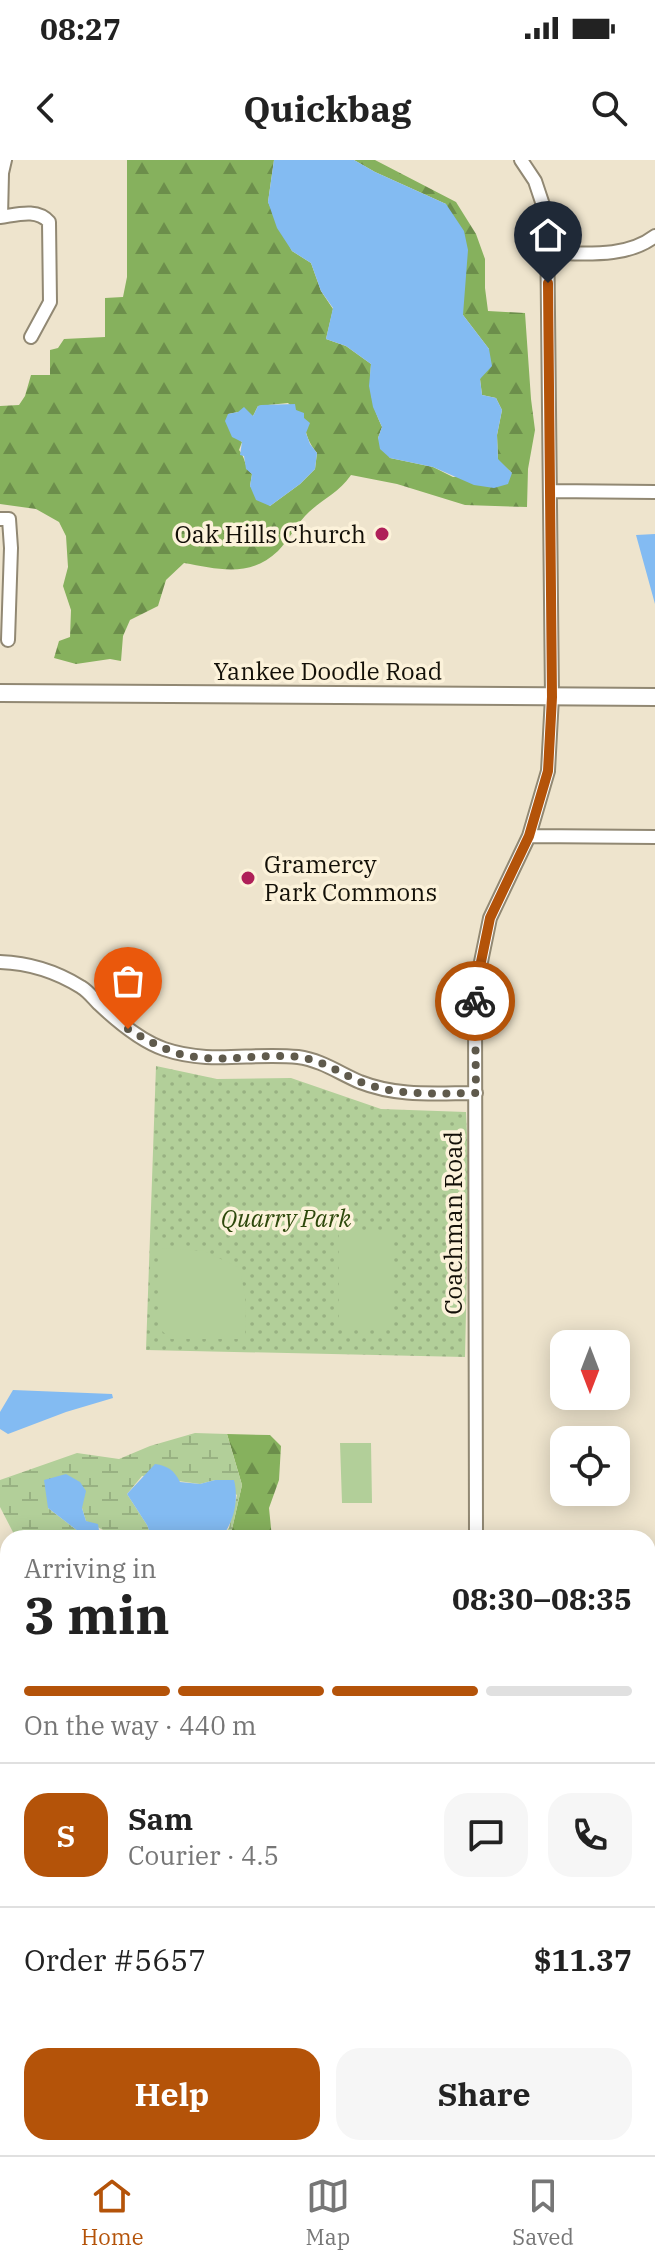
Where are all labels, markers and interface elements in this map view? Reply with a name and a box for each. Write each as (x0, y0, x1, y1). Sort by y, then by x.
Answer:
text: 08:27 (40, 9, 121, 48)
text: Quickbag (243, 85, 412, 132)
icon: back (24, 86, 68, 130)
icon: search (587, 86, 631, 130)
pin (514, 201, 582, 283)
icon: home (526, 213, 570, 257)
place label: Oak Hills Church (175, 518, 366, 550)
marker: Oak Hills Church (373, 525, 391, 543)
street label: Yankee Doodle Road (214, 655, 442, 687)
place label: Gramercy Park Commons (264, 848, 437, 908)
marker: Gramercy Park Commons (239, 869, 257, 887)
pin (94, 947, 162, 1029)
icon: bag (106, 959, 150, 1003)
courier (435, 961, 515, 1041)
icon: bike (453, 979, 497, 1023)
street label: Coachman Road (437, 1131, 469, 1315)
park label: Quarry Park (221, 1202, 351, 1234)
north arrow (550, 1330, 630, 1410)
map controls (550, 1330, 630, 1506)
button: locate (550, 1426, 630, 1506)
text: Arriving in (24, 1551, 157, 1585)
text: 08:30–08:35 (452, 1579, 632, 1618)
text: 3 min (24, 1581, 170, 1648)
text: On the way · 440 m (24, 1708, 257, 1742)
button: chat (444, 1793, 528, 1877)
button: phone (548, 1793, 632, 1877)
text: Sam (128, 1799, 193, 1838)
text: S (57, 1816, 75, 1855)
text: Courier · 4.5 (128, 1838, 279, 1872)
text: Order #5657 (24, 1940, 206, 1979)
text: $11.37 (534, 1940, 632, 1979)
button: Help (24, 2048, 320, 2140)
button: Share (336, 2048, 632, 2140)
tab: Home (81, 2174, 144, 2251)
tab: Map (306, 2174, 350, 2251)
tab: Saved (512, 2174, 574, 2251)

